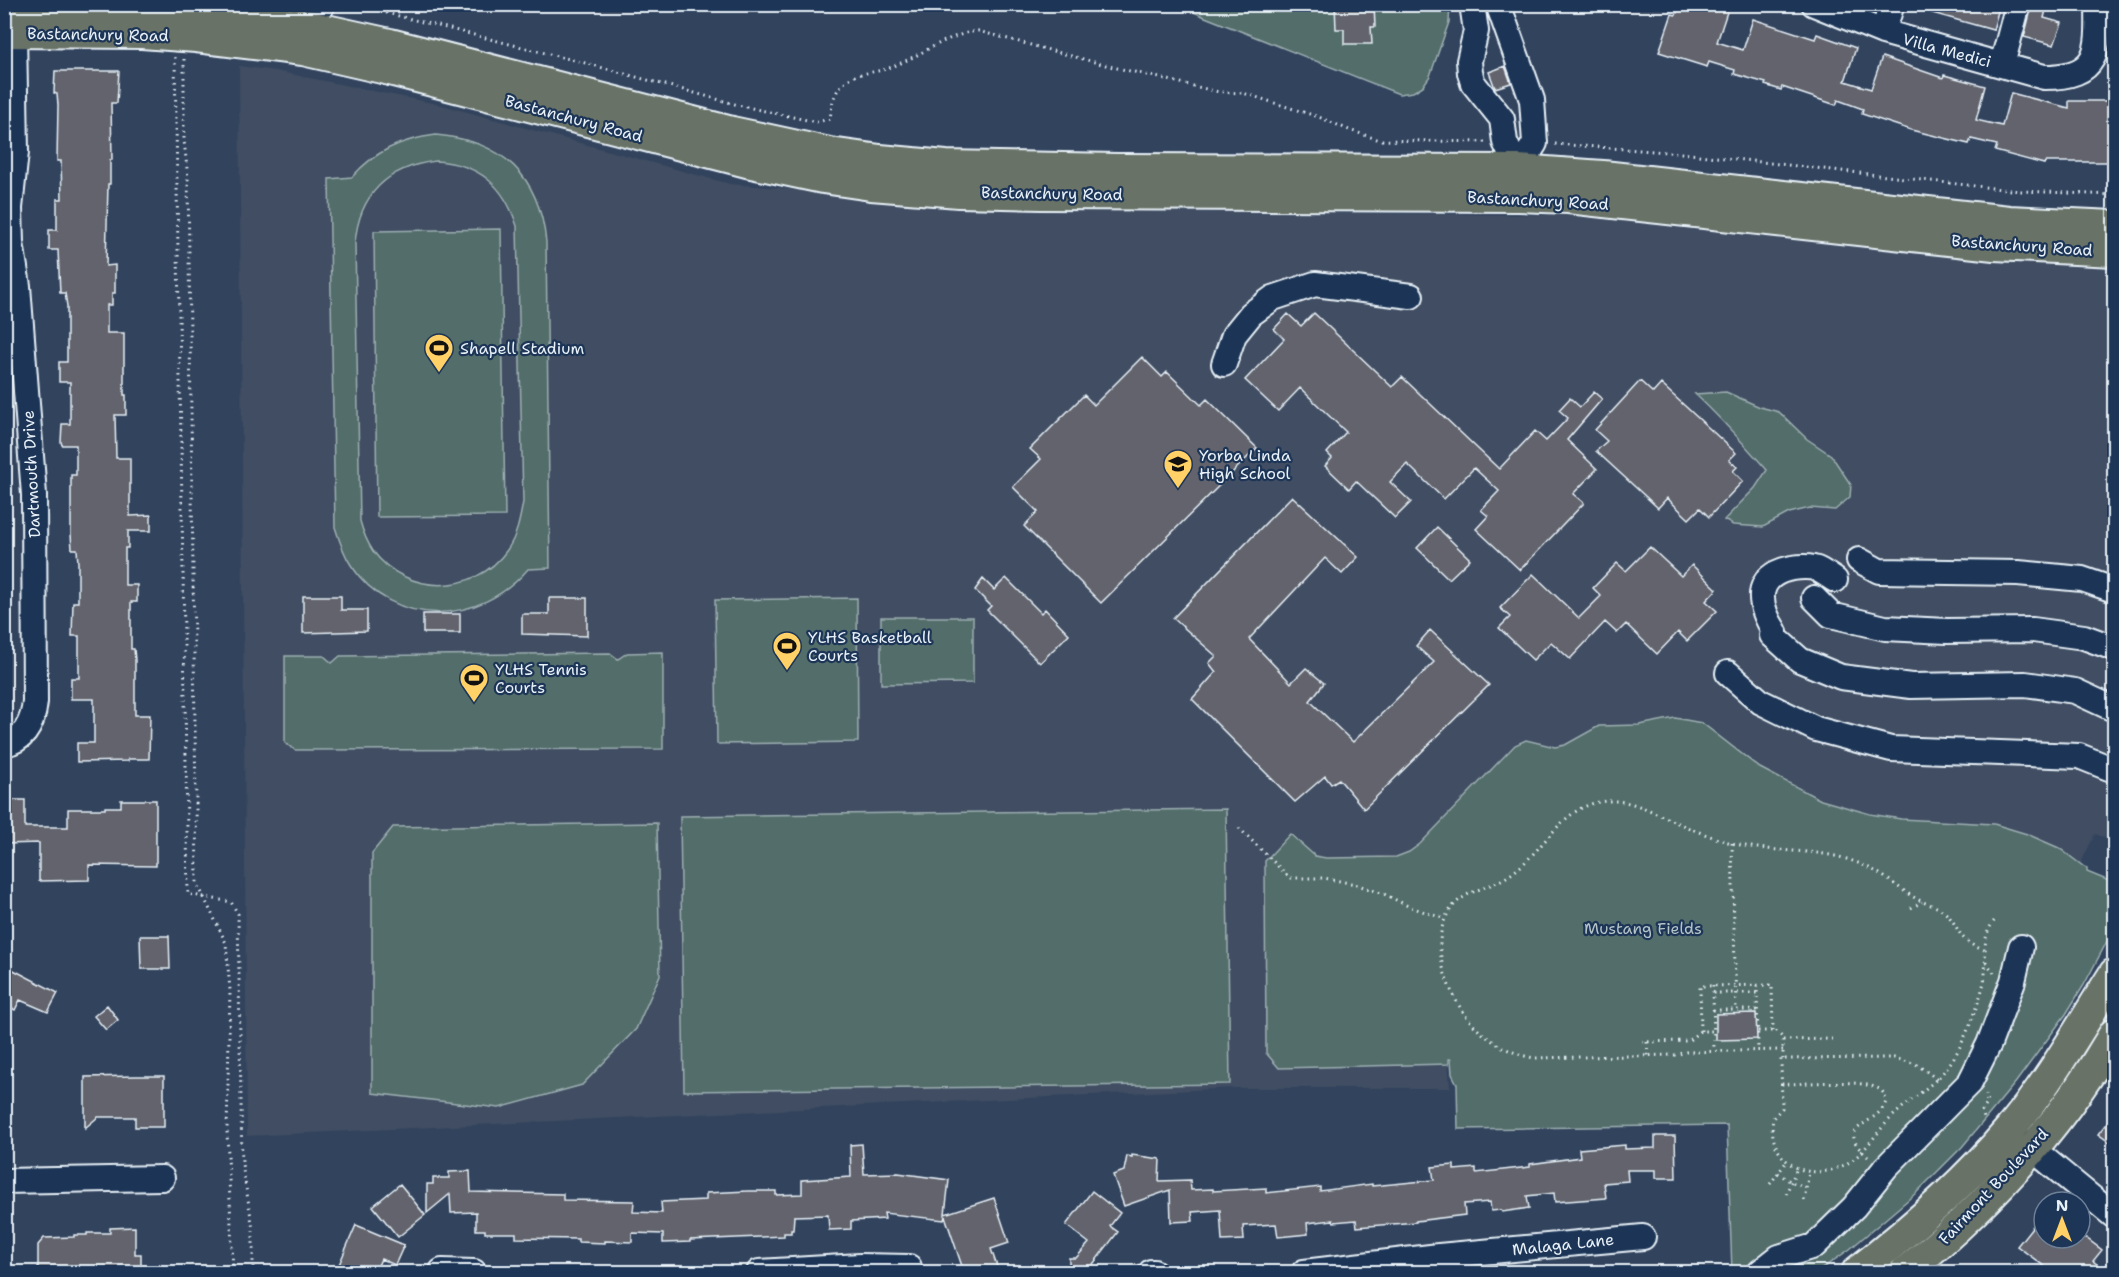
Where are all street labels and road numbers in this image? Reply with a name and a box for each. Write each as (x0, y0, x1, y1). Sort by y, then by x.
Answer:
street label: Bastanchury Road (27, 23, 169, 46)
street label: Villa Medici (1900, 29, 1993, 72)
street label: Bastanchury Road (503, 90, 645, 147)
street label: Bastanchury Road (981, 182, 1123, 205)
street label: Bastanchury Road (1467, 186, 1609, 215)
street label: Bastanchury Road (1951, 230, 2093, 261)
street label: Dartmouth Drive (18, 410, 45, 538)
street label: Fairmont Boulevard (1934, 1124, 2053, 1249)
street label: Malaga Lane (1511, 1229, 1615, 1260)

